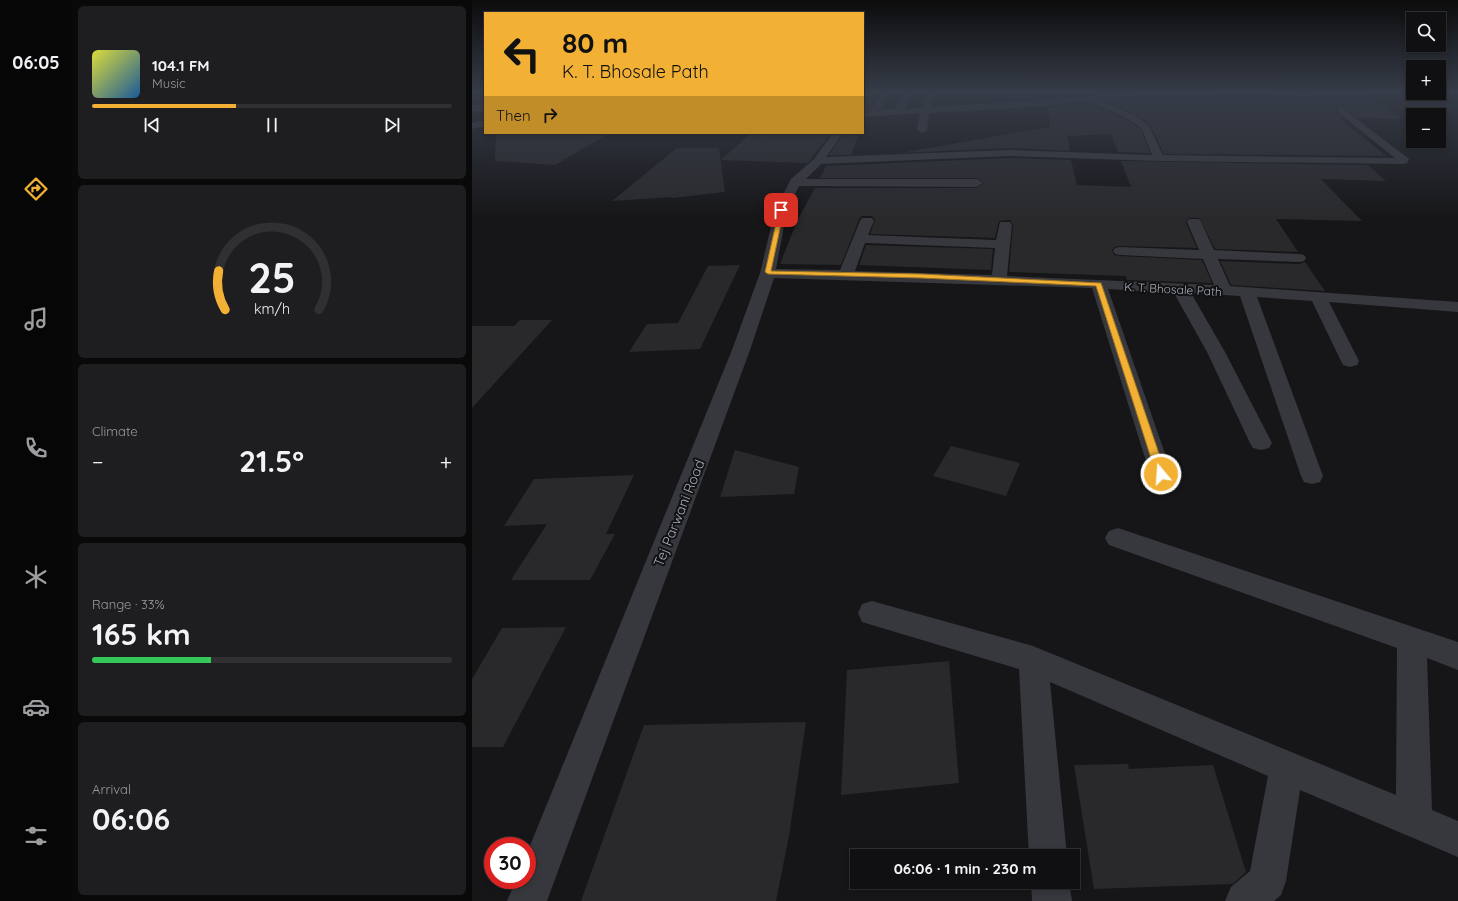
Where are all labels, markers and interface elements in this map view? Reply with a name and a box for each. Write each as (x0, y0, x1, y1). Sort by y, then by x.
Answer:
map controls (1406, 12, 1446, 148)
button: search (1406, 12, 1446, 52)
text: 80 m (562, 25, 628, 60)
icon: left (496, 28, 548, 80)
text: 06:05 (12, 51, 60, 74)
text: 104.1 FM (152, 56, 210, 75)
text: K. T. Bhosale Path (562, 60, 709, 83)
button: + (1406, 60, 1446, 100)
text: Music (152, 75, 186, 91)
icon: right (539, 104, 561, 126)
text: Then (496, 106, 531, 125)
button: − (1406, 108, 1446, 148)
icon: previous (141, 114, 163, 136)
icon: pause (261, 114, 283, 136)
icon: next (381, 114, 403, 136)
icon: directions (22, 175, 50, 203)
pin (764, 193, 798, 227)
icon: arrive (770, 199, 792, 221)
text: 25 (248, 250, 296, 302)
street label: K. T. Bhosale Path (1124, 279, 1222, 299)
text: km/h (254, 299, 290, 317)
icon: music (22, 305, 50, 333)
text: Climate (92, 423, 138, 439)
icon: phone (22, 434, 50, 462)
text: 21.5° (239, 442, 304, 480)
text: − (92, 448, 103, 476)
text: + (440, 448, 452, 476)
position arrow (1140, 453, 1182, 495)
street label: Tej Parwani Road (649, 457, 709, 569)
icon: climate (22, 563, 50, 591)
text: Range · 33% (92, 596, 165, 612)
text: 165 km (92, 615, 191, 653)
icon: car (22, 693, 50, 721)
text: Arrival (92, 781, 131, 797)
text: 06:06 (92, 800, 170, 838)
icon: filters (22, 822, 50, 850)
speed limit sign: 30 (484, 837, 536, 889)
text: 06:06 · 1 min · 230 m (894, 859, 1036, 878)

